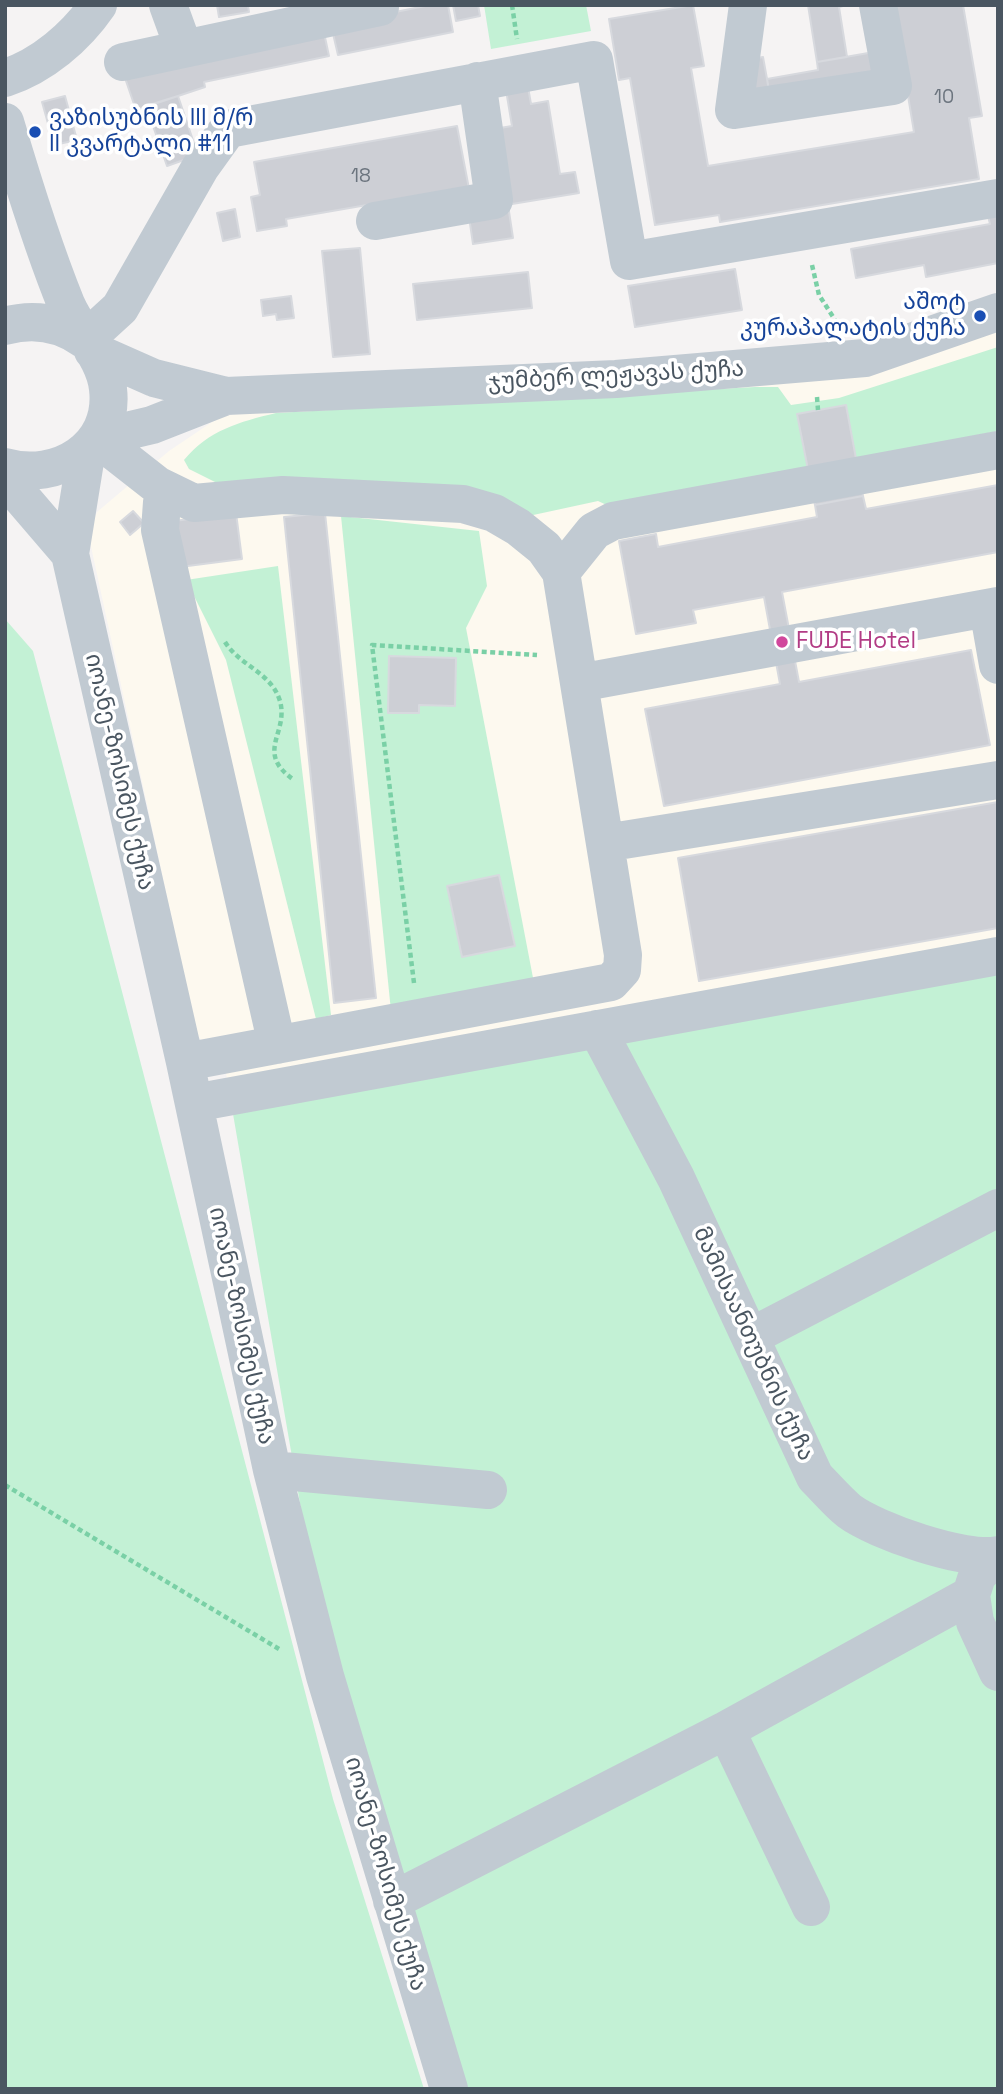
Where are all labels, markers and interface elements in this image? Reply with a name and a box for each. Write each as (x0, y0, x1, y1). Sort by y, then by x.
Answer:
house number: 10 (934, 87, 954, 109)
place label: ვაზისუბნის III მ/რ II კვარტალი #11 (49, 105, 253, 159)
marker: ვაზისუბნის III მ/რ II კვარტალი #11 (27, 124, 43, 140)
house number: 18 (351, 166, 371, 188)
place label: აშოტ კურაპალატის ქუჩა (740, 289, 966, 343)
marker: აშოტ კურაპალატის ქუჩა (972, 308, 988, 324)
street label: ჯუმბერ ლეჟავას ქუჩა (487, 356, 745, 396)
place label: FUDE Hotel (796, 628, 916, 656)
marker: FUDE Hotel (774, 634, 790, 650)
street label: იოანე-ზოსიმეს ქუჩა (78, 651, 160, 893)
street label: იოანე-ზოსიმეს ქუჩა (202, 1205, 280, 1447)
street label: მამისაანთუბნის ქუჩა (687, 1222, 819, 1466)
street label: იოანე-ზოსიმეს ქუჩა (338, 1754, 432, 1994)

